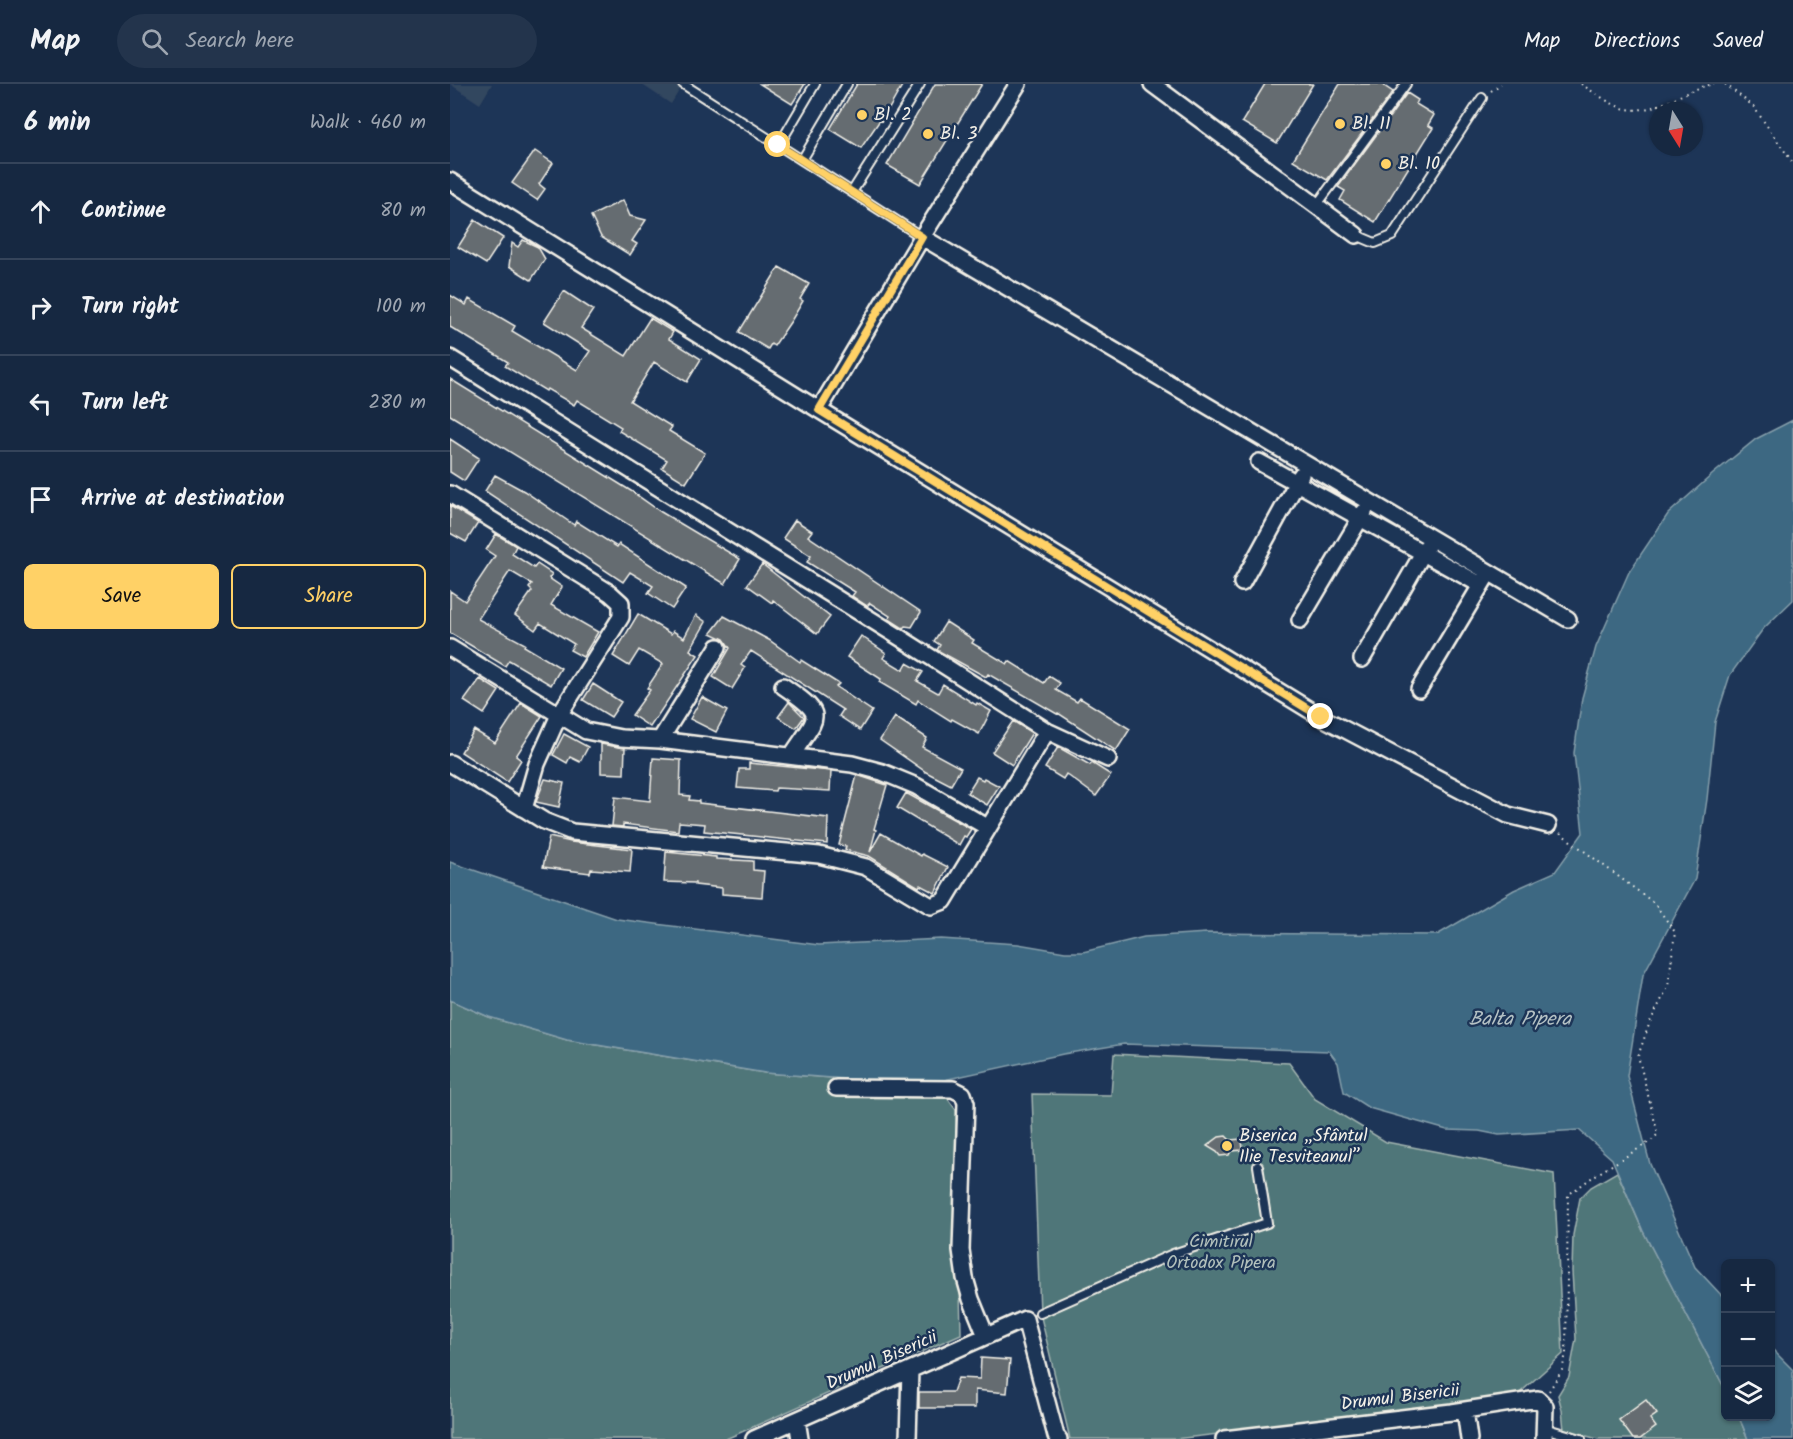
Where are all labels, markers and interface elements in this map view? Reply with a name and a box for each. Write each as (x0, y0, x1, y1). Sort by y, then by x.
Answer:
search box (117, 14, 537, 68)
text: Map (30, 19, 81, 64)
text: Search here (186, 24, 294, 59)
icon: search (138, 25, 171, 58)
text: Map (1524, 25, 1560, 58)
text: Directions (1593, 25, 1680, 58)
text: Saved (1713, 25, 1763, 58)
place label: Bl. 2 (874, 101, 912, 130)
text: 6 min (24, 102, 91, 144)
north arrow (1649, 102, 1703, 156)
text: Walk · 460 m (310, 107, 426, 139)
marker: Bl. 2 (855, 108, 869, 122)
place label: Bl. 11 (1352, 110, 1391, 139)
marker: Bl. 11 (1333, 117, 1347, 131)
place label: Bl. 3 (940, 120, 978, 149)
marker: Bl. 3 (921, 127, 935, 141)
route start (764, 131, 790, 157)
place label: Bl. 10 (1398, 150, 1440, 179)
marker: Bl. 10 (1379, 157, 1393, 171)
text: Continue (81, 194, 166, 229)
icon: ahead (24, 195, 57, 228)
text: 80 m (380, 195, 426, 227)
text: Turn right (81, 290, 179, 325)
icon: right (24, 291, 57, 324)
text: 100 m (376, 291, 426, 323)
text: Turn left (81, 386, 168, 421)
icon: left (24, 387, 57, 420)
text: 280 m (368, 387, 426, 419)
text: Arrive at destination (81, 482, 284, 517)
icon: arrive (24, 483, 57, 516)
button: Save (24, 564, 219, 629)
button: Share (231, 564, 426, 629)
route end (1307, 703, 1333, 729)
water label: Balta Pipera (1469, 1004, 1573, 1036)
place label: Biserica „Sfântul Ilie Tesviteanul” (1239, 1122, 1368, 1172)
marker: Biserica „Sfântul Ilie Tesviteanul” (1220, 1139, 1234, 1153)
park label: Cimitirul Ortodox Pipera (1166, 1228, 1276, 1278)
map controls (1721, 1259, 1775, 1421)
button: + (1721, 1259, 1775, 1313)
button: − (1721, 1313, 1775, 1367)
street label: Drumul Bisericii (822, 1323, 943, 1398)
button: layers (1721, 1367, 1775, 1421)
street label: Drumul Bisericii (1339, 1376, 1462, 1420)

